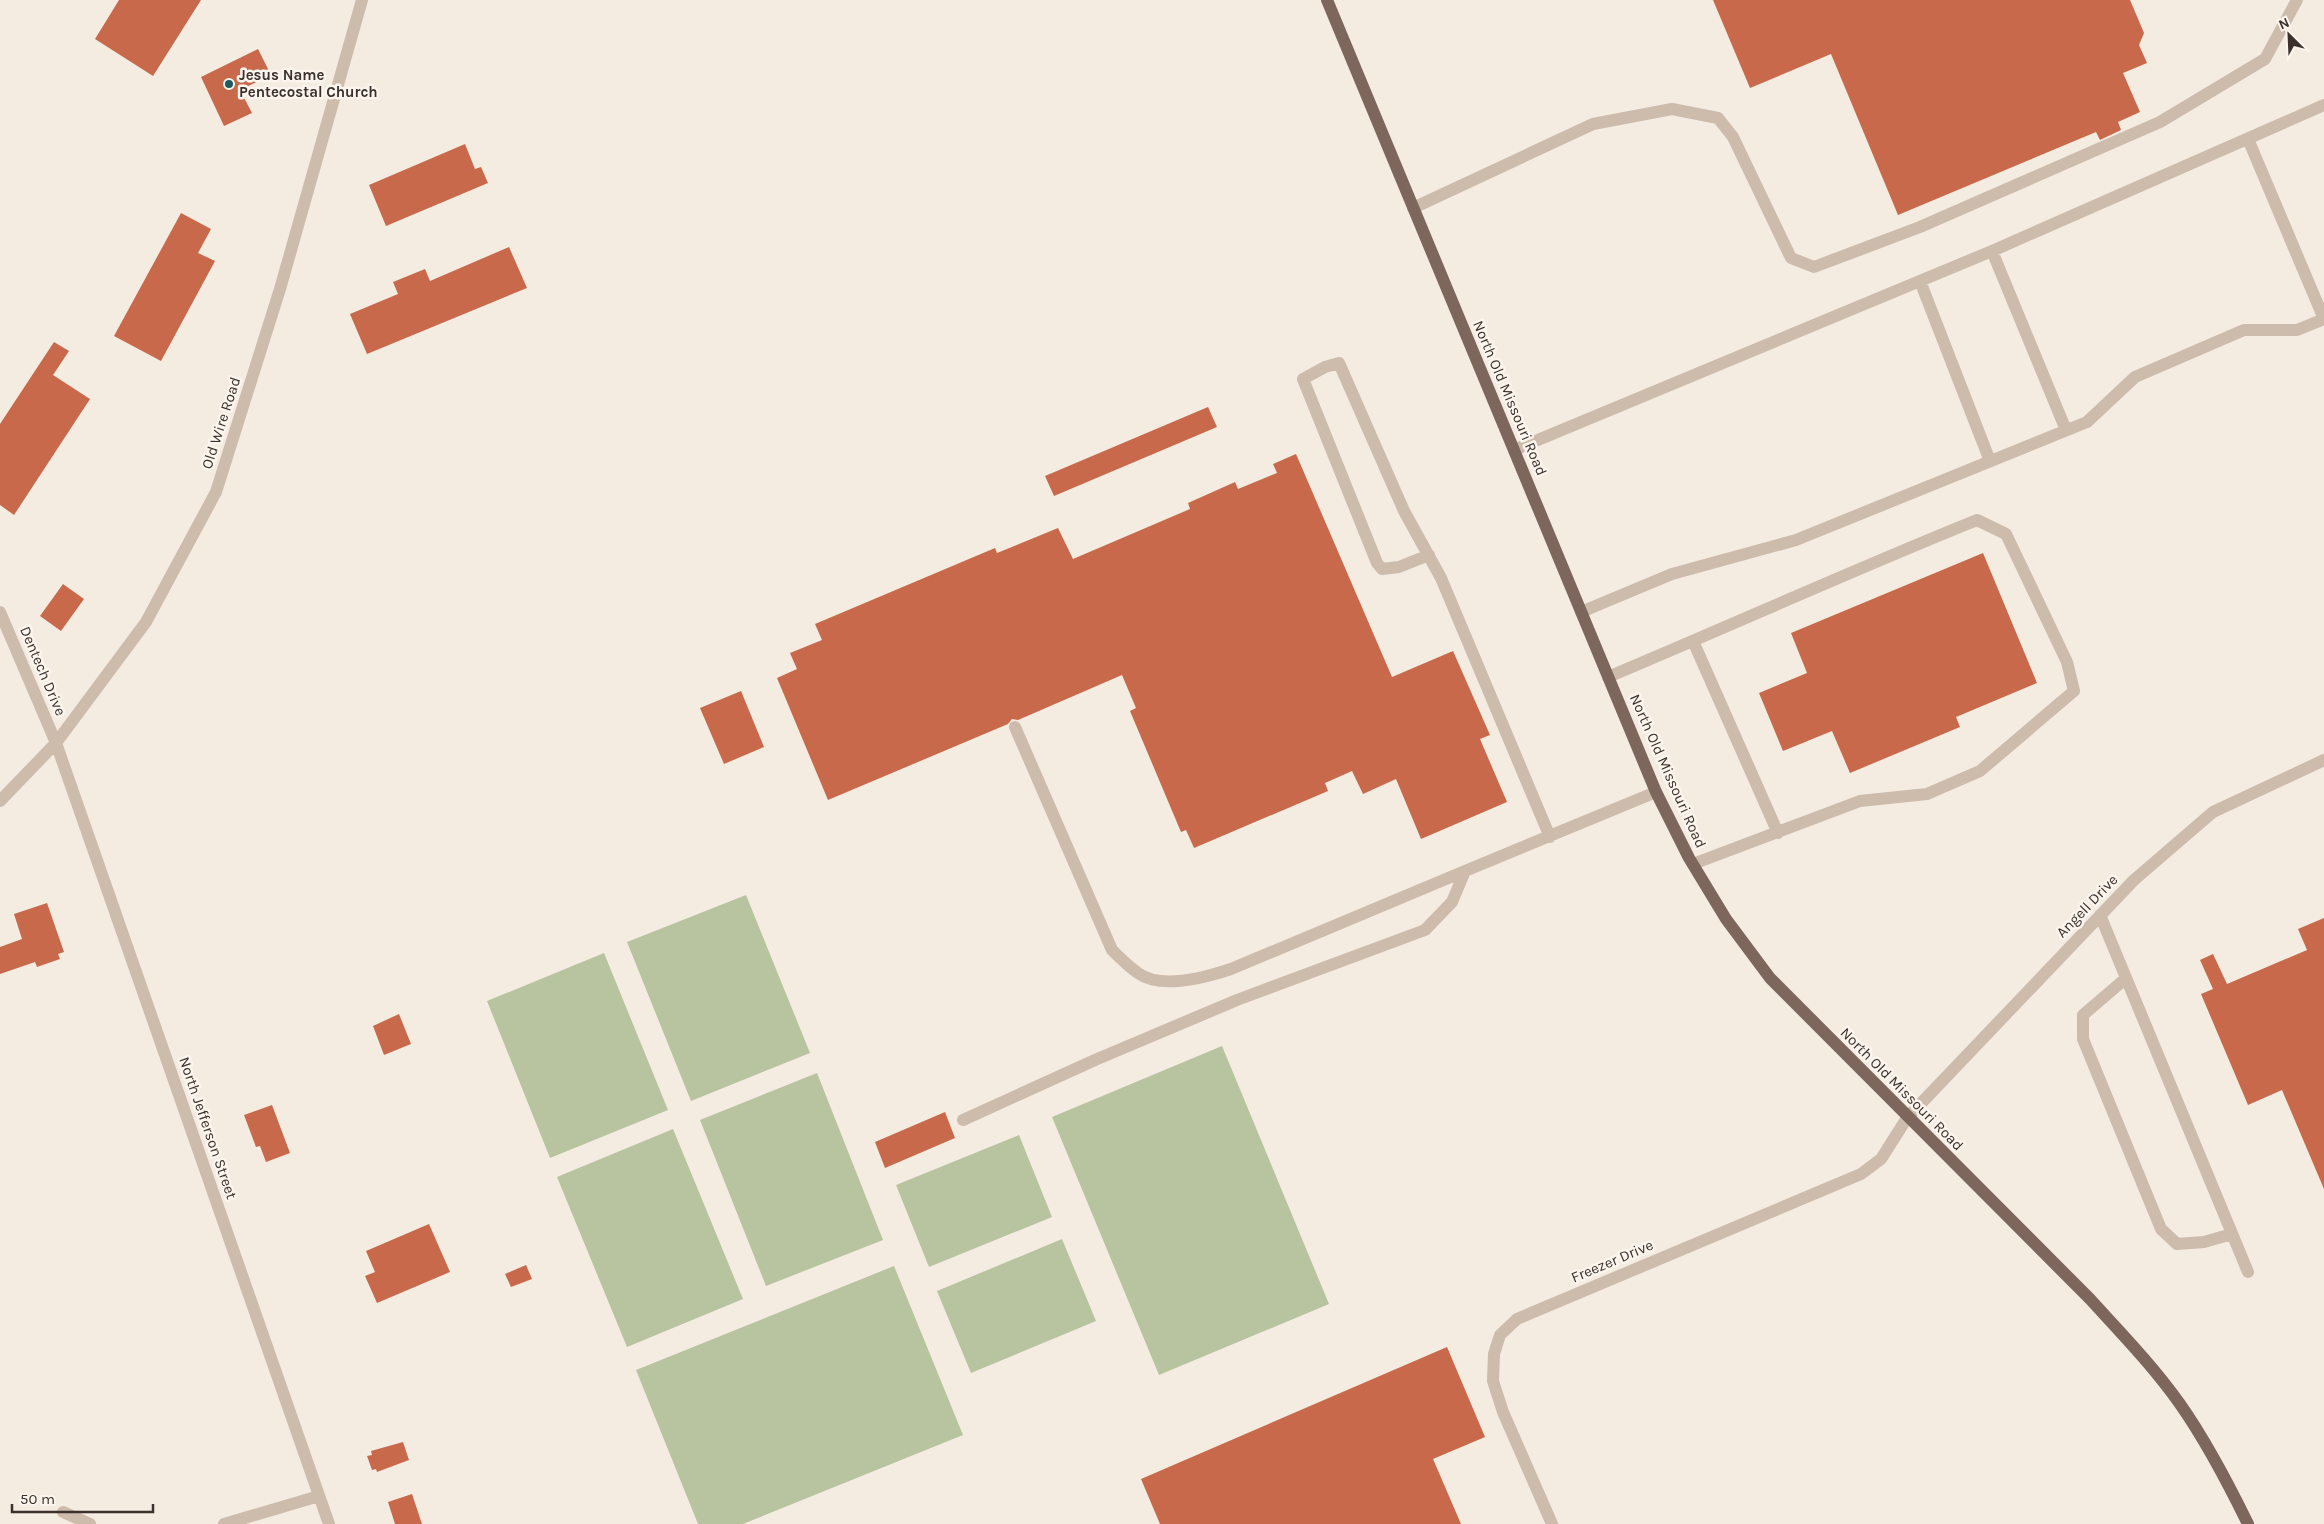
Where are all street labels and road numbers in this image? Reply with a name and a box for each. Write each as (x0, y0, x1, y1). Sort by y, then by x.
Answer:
street label: North Old Missouri Road (1469, 318, 1551, 478)
street label: Old Wire Road (198, 375, 244, 471)
street label: Dentech Drive (16, 624, 70, 718)
street label: North Old Missouri Road (1626, 691, 1710, 851)
street label: Angell Drive (2052, 871, 2122, 941)
street label: North Old Missouri Road (1837, 1024, 1967, 1154)
street label: North Jefferson Street (175, 1055, 241, 1202)
street label: Freezer Drive (1568, 1236, 1656, 1286)

